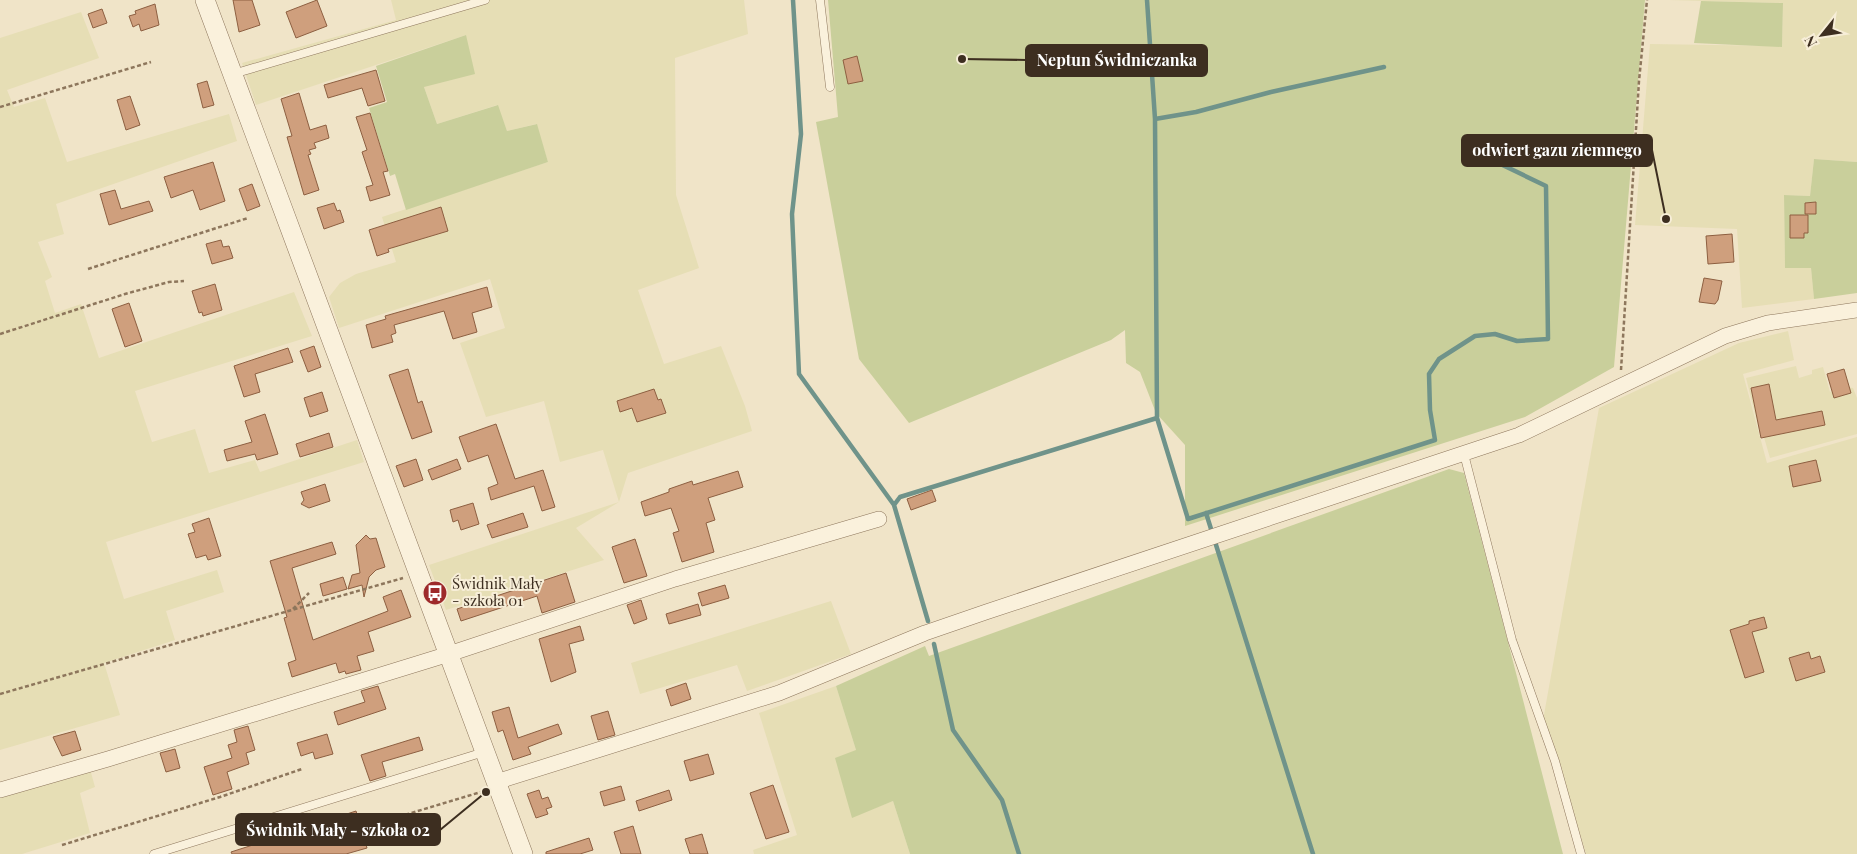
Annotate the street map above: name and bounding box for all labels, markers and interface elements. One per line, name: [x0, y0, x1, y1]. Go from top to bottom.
north arrow: [1797, 10, 1847, 60]
text: N: [1800, 33, 1821, 51]
callout: Neptun Świdniczanka: [1026, 45, 1207, 76]
text: Neptun Świdniczanka: [1037, 49, 1198, 70]
callout: odwiert gazu ziemnego: [1462, 135, 1652, 166]
text: odwiert gazu ziemnego: [1472, 139, 1642, 160]
place label: Świdnik Mały - szkoła 01: [452, 573, 543, 610]
bus stop icon: Świdnik Mały - szkoła 01: [422, 580, 448, 606]
callout: Świdnik Mały - szkoła 02: [236, 814, 440, 845]
text: Świdnik Mały - szkoła 02: [246, 819, 430, 840]

